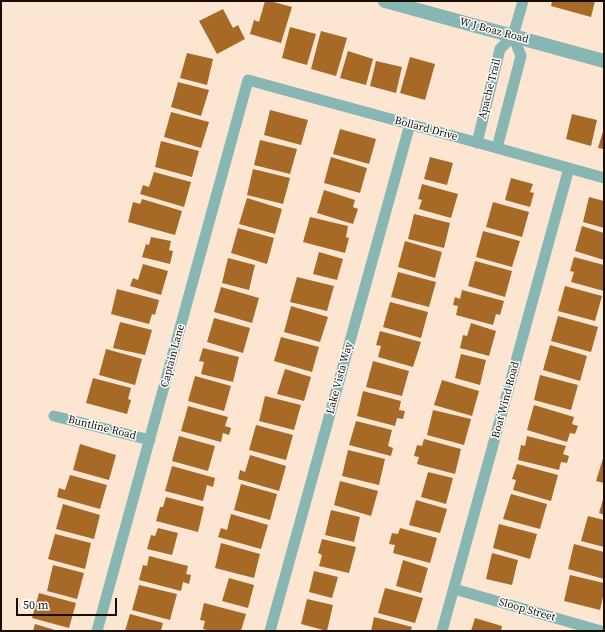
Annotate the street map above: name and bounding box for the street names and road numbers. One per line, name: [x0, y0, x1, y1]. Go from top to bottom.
street label: W J Boaz Road: [458, 15, 530, 47]
street label: Apache Trail: [476, 57, 504, 121]
street label: Bollard Drive: [393, 114, 459, 144]
street label: Captain Lane: [158, 323, 188, 389]
street label: Lake Vista Way: [324, 341, 356, 415]
street label: Boat Wind Road: [489, 360, 523, 440]
street label: Buntline Road: [67, 413, 137, 443]
street label: Sloop Street: [497, 596, 557, 624]

